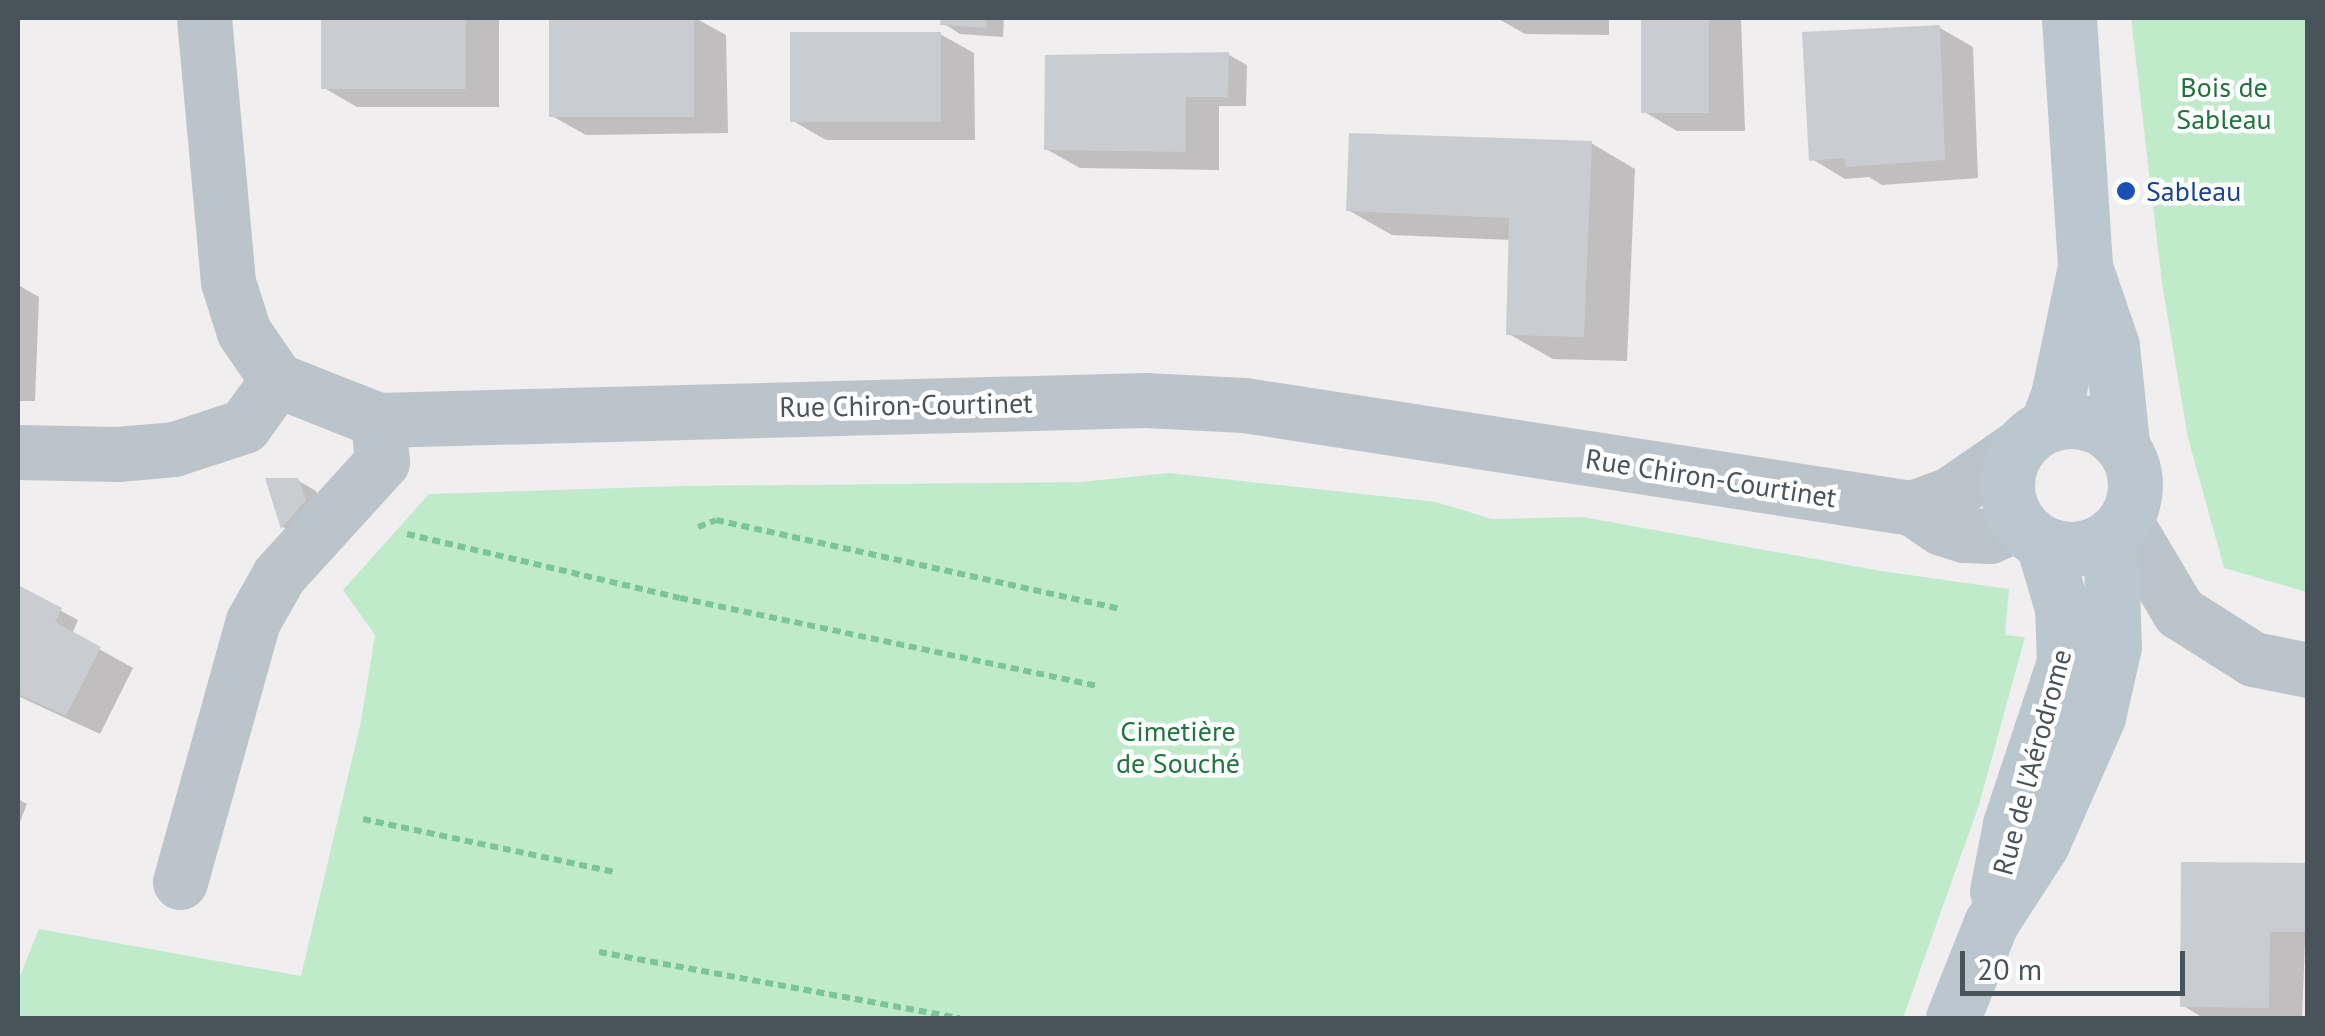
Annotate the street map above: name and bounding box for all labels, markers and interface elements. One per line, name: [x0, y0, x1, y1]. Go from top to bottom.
park label: Bois de Sableau: [2176, 70, 2272, 136]
place label: Sableau: [2146, 174, 2241, 208]
marker: Sableau: [2115, 180, 2137, 202]
street label: Rue Chiron-Courtinet: [779, 386, 1033, 424]
street label: Rue Chiron-Courtinet: [1583, 442, 1839, 514]
street label: Rue de l'Aérodrome: [1986, 646, 2078, 878]
park label: Cimetière de Souché: [1116, 714, 1240, 780]
scale bar: [1965, 931, 2190, 993]
text: 20 m: [1977, 949, 2042, 988]

